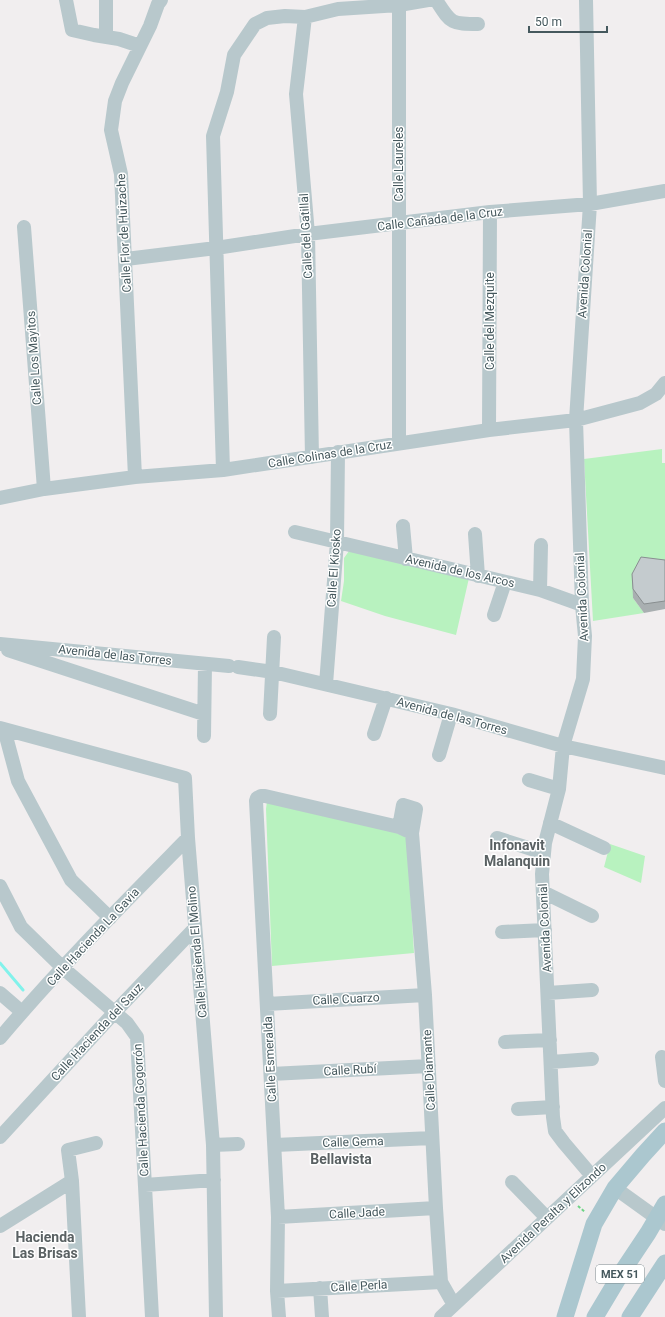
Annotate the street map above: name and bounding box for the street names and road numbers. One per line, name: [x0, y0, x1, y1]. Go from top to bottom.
street label: Calle Laureles: [392, 127, 406, 201]
street label: Calle Flor de Huizache: [114, 173, 134, 293]
street label: Calle del Gatillal: [297, 193, 315, 279]
street label: Calle Cañada de la Cruz: [376, 204, 504, 234]
street label: Avenida Colonial: [575, 229, 595, 319]
street label: Calle del Mezquite: [483, 272, 497, 370]
street label: Calle Los Mayitos: [24, 310, 44, 406]
street label: Calle Colinas de la Cruz: [267, 437, 393, 471]
street label: Calle El Kiosko: [324, 528, 344, 608]
street label: Avenida de los Arcos: [404, 552, 516, 590]
street label: Avenida Colonial: [573, 552, 591, 642]
street label: Avenida de las Torres: [58, 642, 172, 668]
street label: Avenida de las Torres: [395, 694, 509, 738]
street label: Avenida Colonial: [536, 883, 554, 973]
street label: Calle Hacienda La Gavia: [44, 885, 142, 989]
street label: Calle Hacienda El Molino: [184, 885, 210, 1019]
street label: Calle Hacienda del Sauz: [48, 980, 146, 1084]
street label: Calle Cuarzo: [312, 990, 380, 1008]
street label: Calle Esmeralda: [261, 1016, 279, 1102]
street label: Calle Diamante: [420, 1029, 438, 1111]
street label: Calle Hacienda Gogorrón: [131, 1043, 151, 1177]
street label: Calle Rubí: [323, 1062, 378, 1078]
street label: Calle Gema: [322, 1134, 384, 1150]
street label: Avenida Peralta y Elizondo: [497, 1160, 609, 1266]
street label: Calle Jade: [329, 1205, 385, 1221]
road number: MEX 51: [596, 1265, 644, 1283]
street label: Calle Perla: [330, 1278, 388, 1294]

